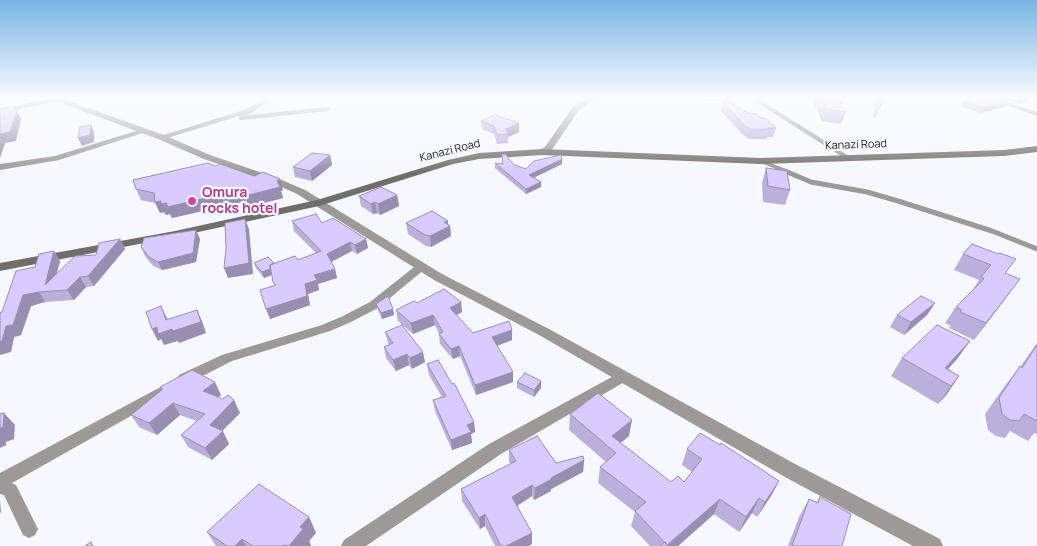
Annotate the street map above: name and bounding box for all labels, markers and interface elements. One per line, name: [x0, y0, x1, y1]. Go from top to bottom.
street label: Kanazi Road: [418, 137, 482, 165]
street label: Kanazi Road: [825, 137, 887, 153]
place label: Omura rocks hotel: [202, 185, 277, 218]
marker: Omura rocks hotel: [186, 195, 198, 207]

